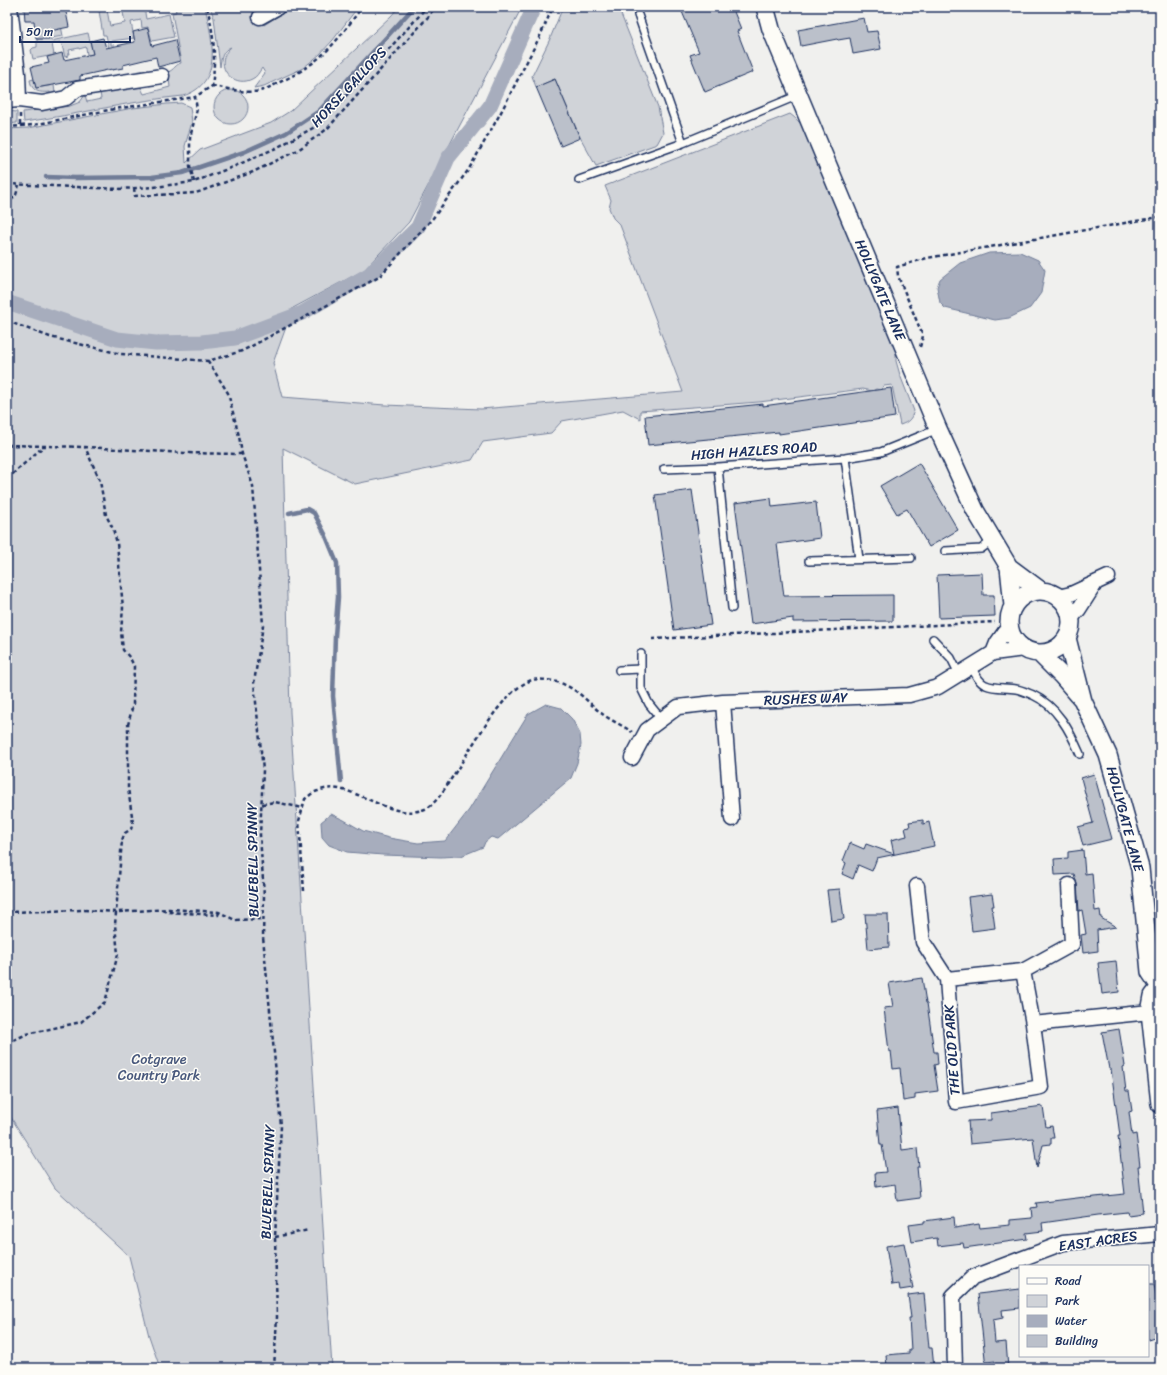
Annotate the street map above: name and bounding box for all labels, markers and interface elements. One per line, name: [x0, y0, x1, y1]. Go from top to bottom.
scale bar: [20, 18, 130, 44]
text: 50 m: [26, 21, 53, 43]
street label: HORSE GALLOPS: [305, 40, 394, 133]
street label: HOLLYGATE LANE: [847, 235, 913, 346]
street label: HIGH HAZLES ROAD: [690, 434, 819, 468]
street label: RUSHES WAY: [763, 685, 849, 713]
street label: HOLLYGATE LANE: [1099, 763, 1151, 876]
street label: BLUEBELL SPINNY: [239, 801, 266, 918]
street label: THE OLD PARK: [936, 1002, 968, 1096]
park label: Cotgrave Country Park: [118, 1047, 200, 1088]
street label: BLUEBELL SPINNY: [254, 1123, 283, 1240]
street label: EAST ACRES: [1057, 1223, 1139, 1259]
legend: [1019, 1265, 1149, 1357]
text: Road: [1055, 1270, 1082, 1292]
text: Park: [1055, 1290, 1080, 1312]
text: Water: [1055, 1310, 1088, 1332]
text: Building: [1055, 1330, 1098, 1352]

